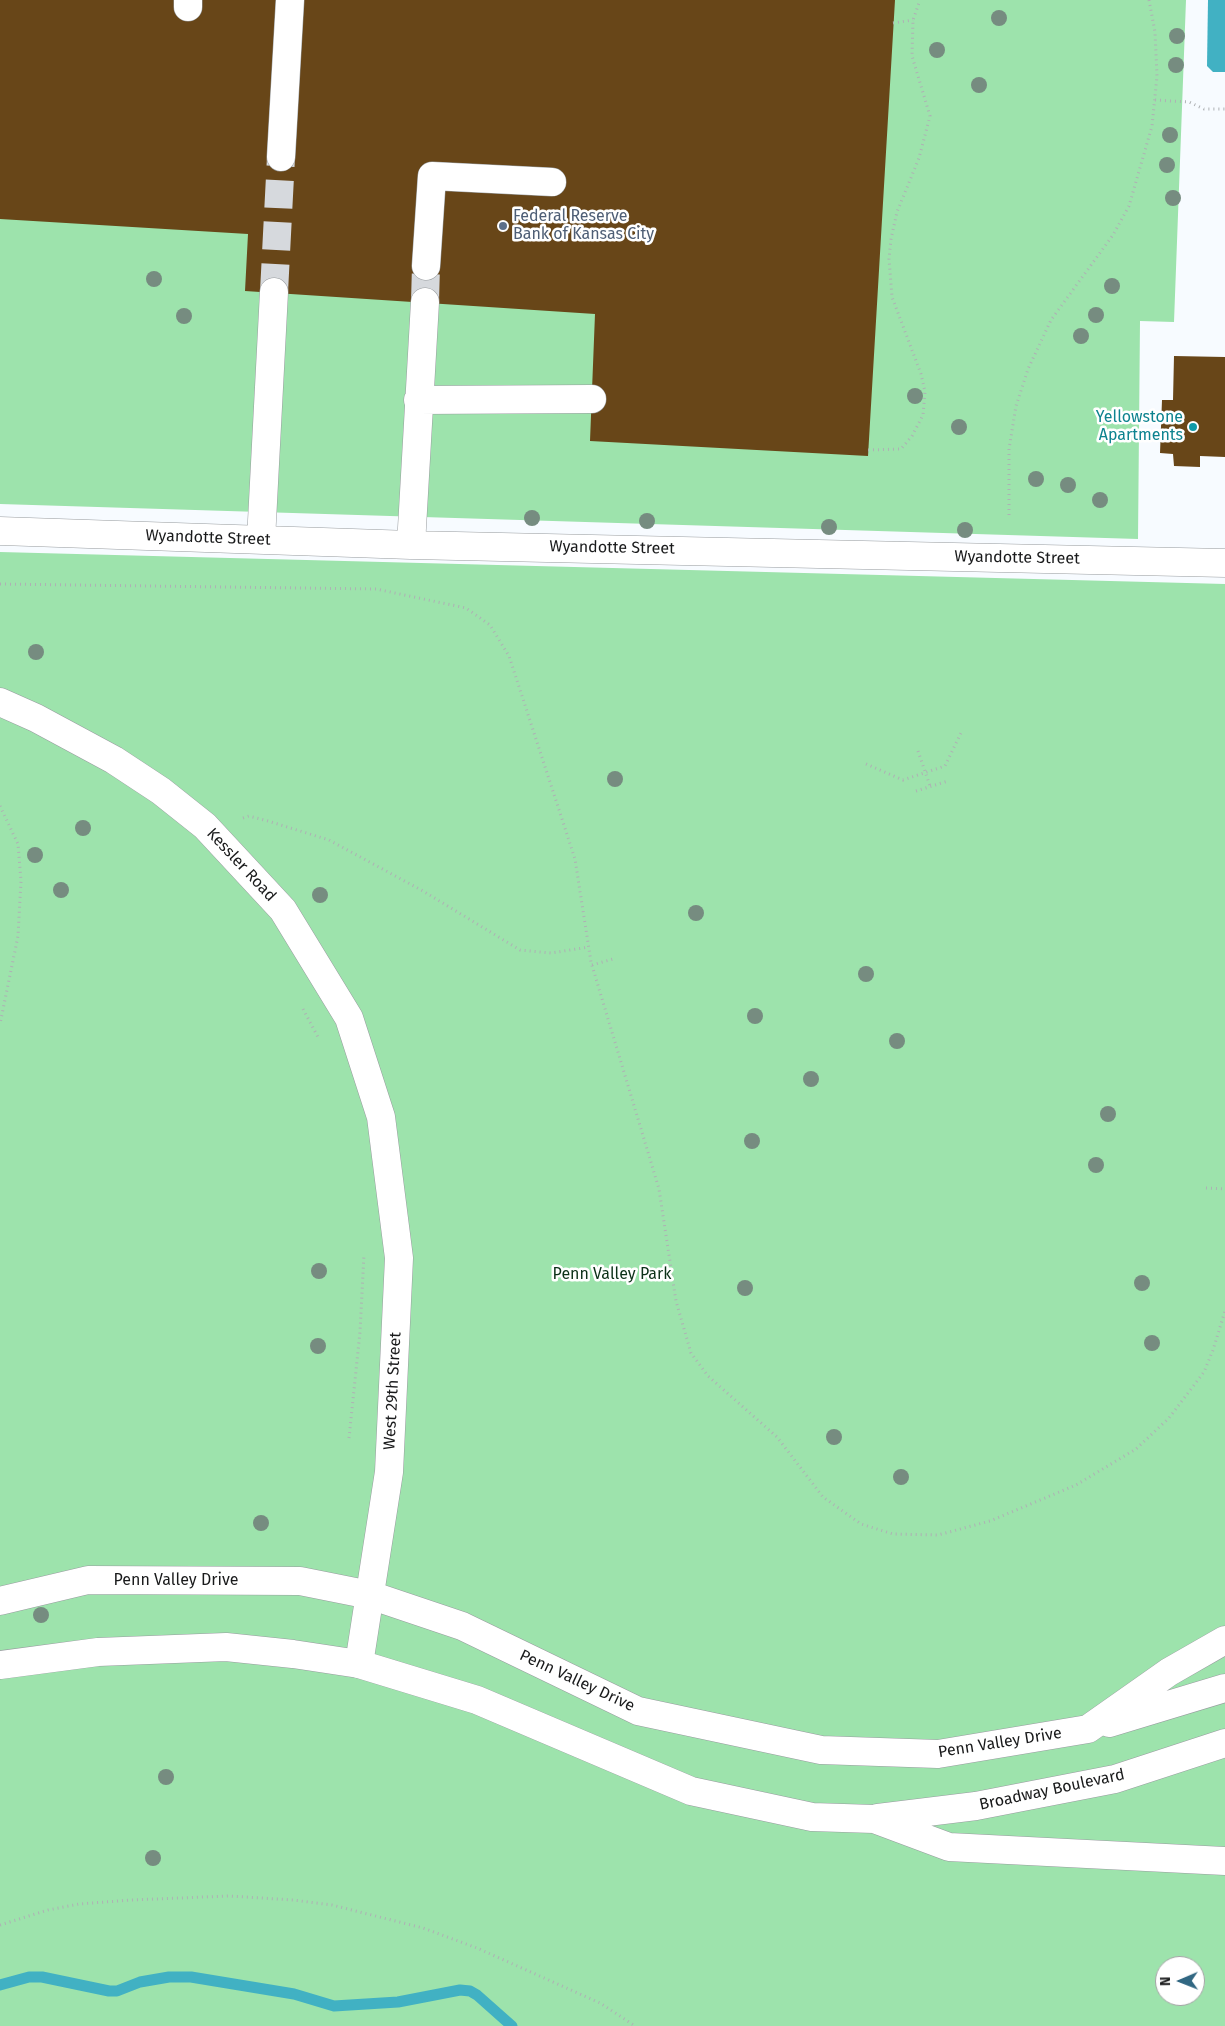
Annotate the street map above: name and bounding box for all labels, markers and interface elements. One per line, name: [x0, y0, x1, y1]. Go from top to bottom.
place label: Federal Reserve Bank of Kansas City: [513, 207, 654, 245]
marker: Federal Reserve Bank of Kansas City: [497, 220, 509, 232]
place label: Yellowstone Apartments: [1096, 408, 1183, 446]
marker: Yellowstone Apartments: [1187, 421, 1199, 433]
street label: Wyandotte Street: [145, 526, 271, 550]
street label: Wyandotte Street: [549, 537, 675, 559]
street label: Wyandotte Street: [954, 547, 1080, 569]
street label: Kessler Road: [202, 824, 280, 906]
park label: Penn Valley Park: [553, 1265, 671, 1285]
street label: West 29th Street: [380, 1331, 406, 1451]
street label: Penn Valley Drive: [114, 1571, 238, 1591]
street label: Penn Valley Drive: [516, 1646, 638, 1716]
street label: Penn Valley Drive: [937, 1724, 1063, 1762]
street label: Broadway Boulevard: [978, 1765, 1126, 1815]
north arrow: [1155, 1956, 1205, 2006]
text: N: [1157, 1976, 1174, 1986]

